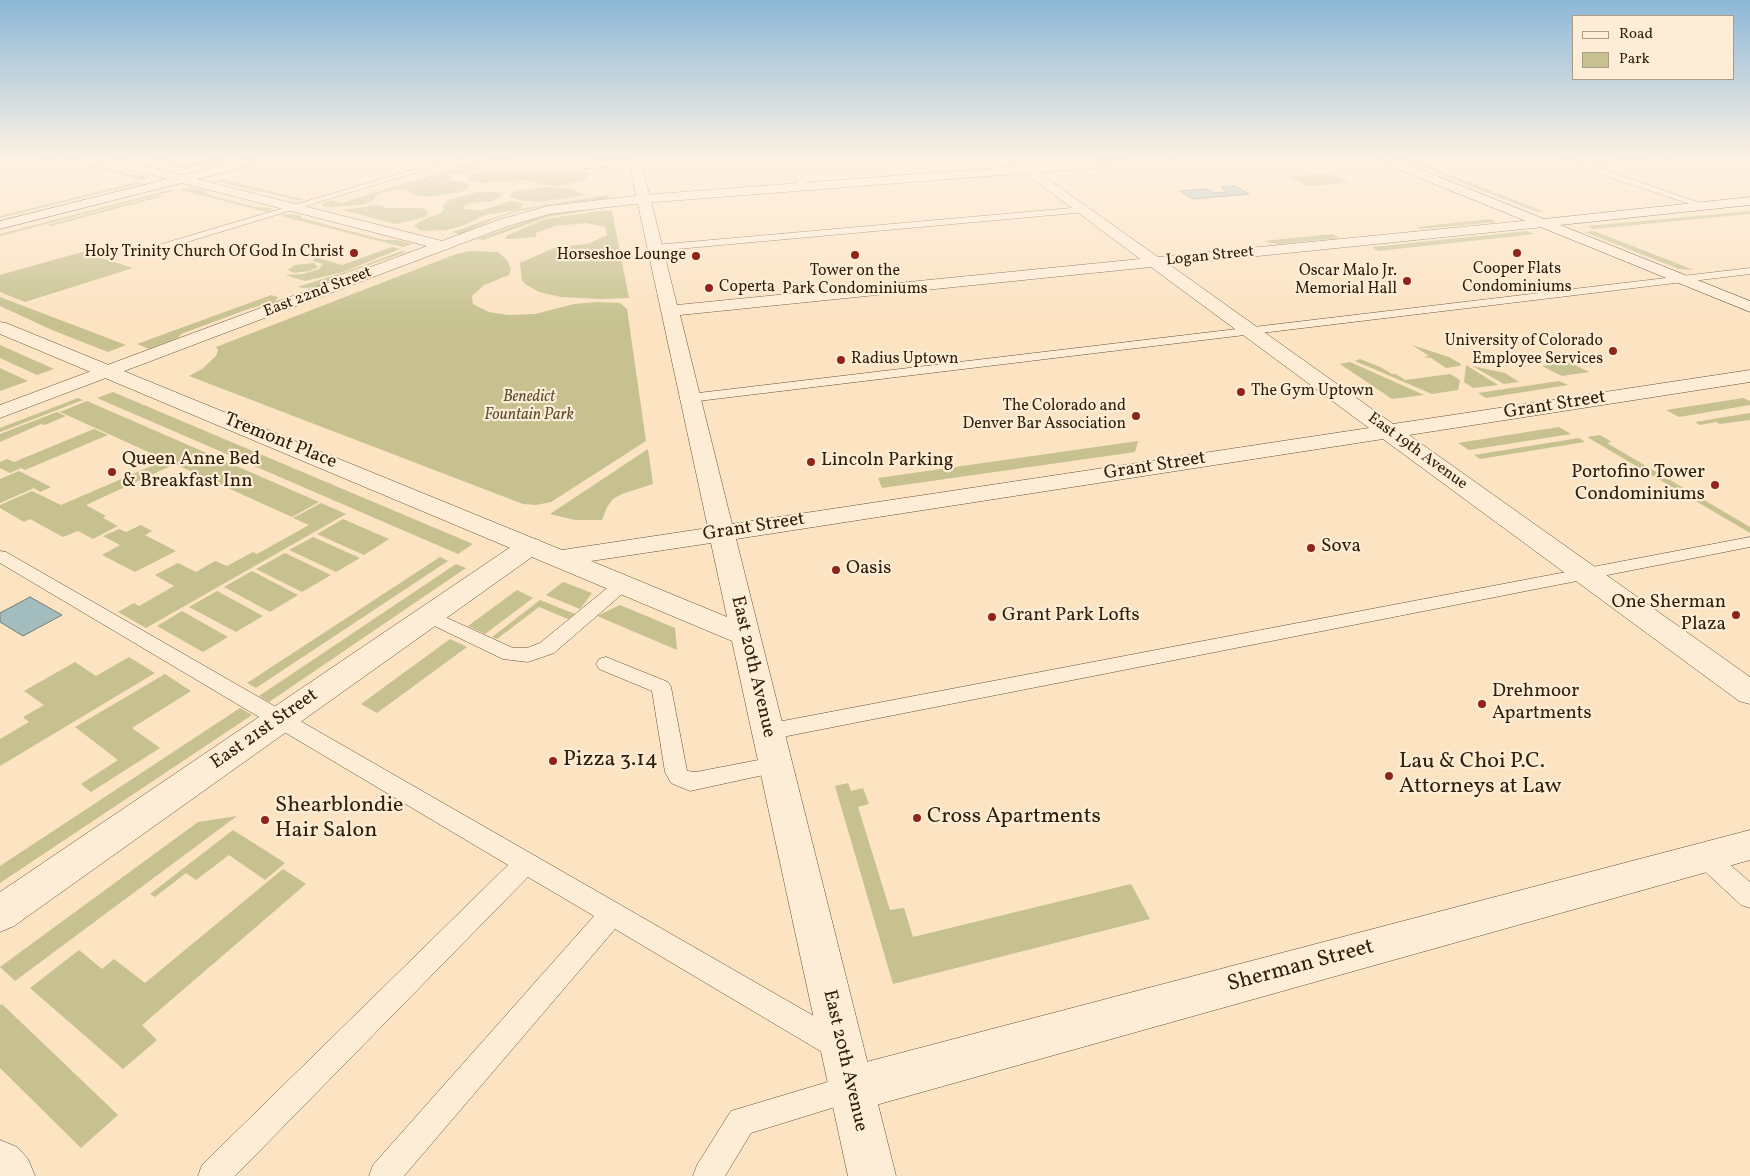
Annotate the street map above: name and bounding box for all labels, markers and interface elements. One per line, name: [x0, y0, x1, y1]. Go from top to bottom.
legend: [1572, 15, 1735, 80]
text: Road: [1619, 24, 1653, 45]
text: Park: [1619, 49, 1650, 70]
place label: Holy Trinity Church Of God In Christ: [84, 243, 344, 263]
street label: Logan Street: [1165, 243, 1255, 271]
place label: Horseshoe Lounge: [557, 246, 686, 266]
marker: Holy Trinity Church Of God In Christ: [348, 247, 360, 259]
marker: Cooper Flats Condominiums: [1511, 247, 1523, 259]
marker: Tower on the Park Condominiums: [849, 249, 861, 261]
marker: Horseshoe Lounge: [690, 250, 702, 262]
place label: Cooper Flats Condominiums: [1462, 260, 1572, 298]
place label: Tower on the Park Condominiums: [782, 262, 928, 300]
place label: Oscar Malo Jr. Memorial Hall: [1295, 262, 1397, 300]
street label: East 22nd Street: [261, 264, 375, 322]
marker: Oscar Malo Jr. Memorial Hall: [1401, 275, 1413, 287]
place label: Coperta: [719, 278, 775, 298]
marker: Coperta: [703, 282, 715, 294]
place label: University of Colorado Employee Services: [1445, 332, 1603, 370]
marker: University of Colorado Employee Services: [1607, 345, 1619, 357]
place label: Radius Uptown: [851, 350, 959, 370]
marker: Radius Uptown: [835, 354, 847, 366]
place label: The Gym Uptown: [1251, 382, 1374, 402]
marker: The Gym Uptown: [1235, 386, 1247, 398]
street label: Grant Street: [1502, 387, 1608, 425]
park label: Benedict Fountain Park: [484, 388, 574, 426]
place label: The Colorado and Denver Bar Association: [963, 397, 1126, 435]
street label: Tremont Place: [220, 409, 340, 475]
street label: East 19th Avenue: [1363, 409, 1471, 495]
marker: The Colorado and Denver Bar Association: [1130, 410, 1142, 422]
street label: Grant Street: [1102, 448, 1208, 486]
place label: Queen Anne Bed & Breakfast Inn: [122, 450, 260, 494]
place label: Lincoln Parking: [821, 451, 954, 473]
marker: Lincoln Parking: [805, 456, 817, 468]
place label: Portofino Tower Condominiums: [1571, 463, 1705, 507]
marker: Queen Anne Bed & Breakfast Inn: [106, 466, 118, 478]
marker: Portofino Tower Condominiums: [1709, 479, 1721, 491]
street label: Grant Street: [701, 509, 807, 547]
place label: Sova: [1321, 537, 1361, 559]
marker: Sova: [1305, 542, 1317, 554]
place label: Oasis: [846, 559, 891, 581]
marker: Oasis: [830, 564, 842, 576]
place label: One Sherman Plaza: [1612, 593, 1726, 637]
street label: East 20th Avenue: [725, 594, 779, 740]
place label: Grant Park Lofts: [1002, 606, 1140, 628]
marker: One Sherman Plaza: [1730, 609, 1742, 621]
marker: Grant Park Lofts: [986, 611, 998, 623]
place label: Drehmoor Apartments: [1492, 682, 1592, 726]
street label: East 21st Street: [207, 685, 323, 775]
marker: Drehmoor Apartments: [1476, 698, 1488, 710]
place label: Pizza 3.14: [563, 748, 658, 774]
place label: Lau & Choi P.C. Attorneys at Law: [1399, 750, 1562, 801]
marker: Pizza 3.14: [547, 755, 559, 767]
marker: Lau & Choi P.C. Attorneys at Law: [1383, 770, 1395, 782]
place label: Shearblondie Hair Salon: [275, 794, 404, 846]
place label: Cross Apartments: [927, 805, 1101, 831]
marker: Cross Apartments: [911, 812, 923, 824]
marker: Shearblondie Hair Salon: [259, 814, 271, 826]
street label: Sherman Street: [1225, 935, 1377, 999]
street label: East 20th Avenue: [817, 988, 871, 1134]

